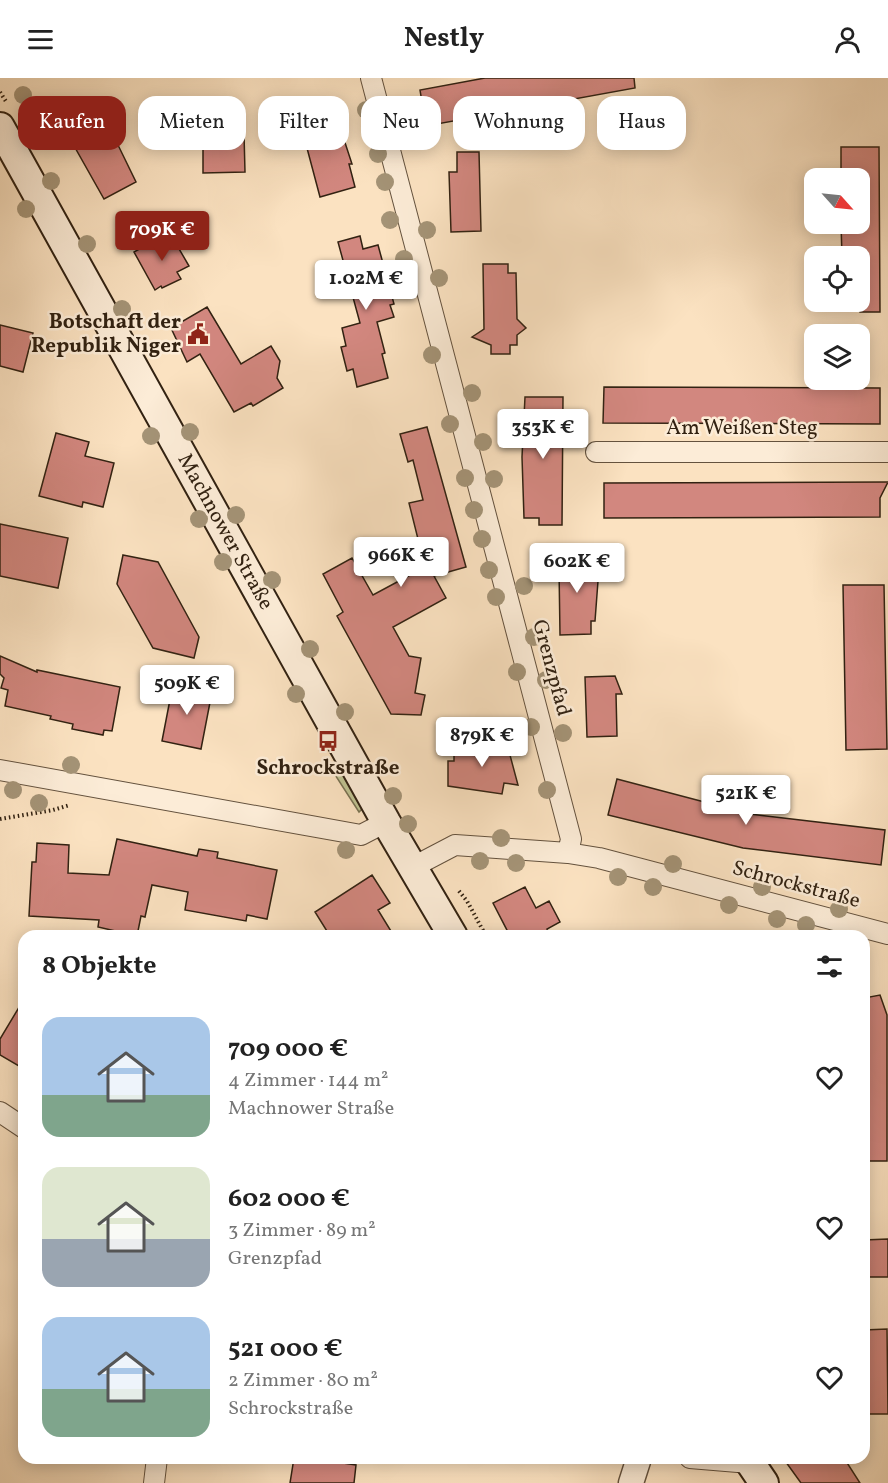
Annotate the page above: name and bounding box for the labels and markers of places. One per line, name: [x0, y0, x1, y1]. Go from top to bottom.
pin: 709K €: [113, 211, 211, 262]
pin: 1.02M €: [311, 260, 421, 311]
place label: Botschaft der Republik Niger: [31, 308, 181, 361]
public building icon: Botschaft der Republik Niger: [186, 322, 210, 346]
pin: 353K €: [494, 409, 592, 460]
pin: 966K €: [352, 537, 450, 588]
pin: 602K €: [528, 543, 626, 594]
pin: 509K €: [138, 665, 236, 716]
pin: 879K €: [433, 717, 531, 768]
bus stop icon: Schrockstraße: [316, 729, 340, 753]
place label: Schrockstraße: [256, 754, 400, 783]
pin: 521K €: [697, 775, 795, 826]

